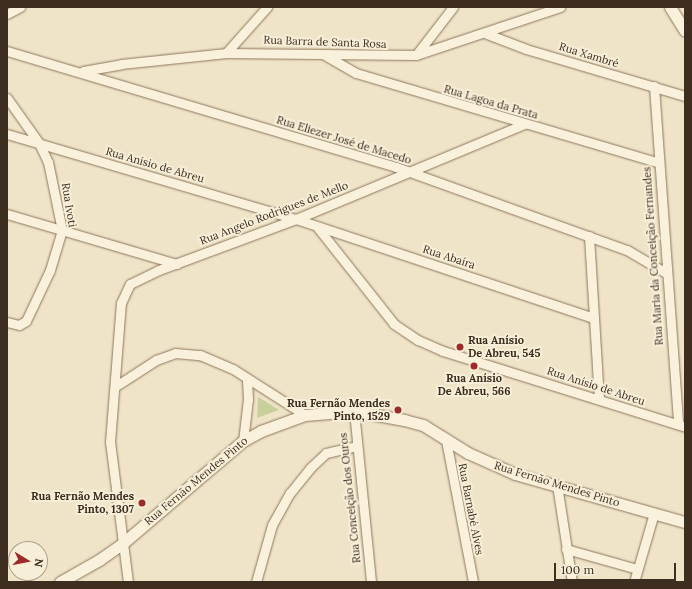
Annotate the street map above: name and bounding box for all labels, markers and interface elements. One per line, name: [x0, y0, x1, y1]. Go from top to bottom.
street label: Rua Barra de Santa Rosa: [263, 33, 387, 51]
street label: Rua Xambré: [557, 40, 621, 70]
street label: Rua Lagoa da Prata: [442, 82, 540, 122]
street label: Rua Eliezer José de Macedo: [275, 113, 413, 167]
street label: Rua Anísio de Abreu: [104, 145, 206, 185]
street label: Rua Maria da Conceição Fernandes: [640, 166, 666, 346]
street label: Rua Angelo Rodrigues de Mello: [198, 179, 350, 247]
street label: Rua Ivoti: [59, 182, 79, 228]
street label: Rua Abaíra: [421, 242, 477, 272]
place label: Rua Anísio De Abreu, 545: [468, 334, 540, 360]
marker: Rua Anísio De Abreu, 545: [455, 342, 465, 352]
marker: Rua Anísio De Abreu, 566: [469, 361, 479, 371]
street label: Rua Anísio de Abreu: [545, 364, 647, 408]
place label: Rua Anísio De Abreu, 566: [438, 372, 510, 398]
place label: Rua Fernão Mendes Pinto, 1529: [287, 397, 390, 423]
marker: Rua Fernão Mendes Pinto, 1529: [393, 405, 403, 415]
street label: Rua Conceição dos Ouros: [337, 432, 363, 564]
street label: Rua Fernão Mendes Pinto: [142, 434, 250, 528]
street label: Rua Fernão Mendes Pinto: [493, 459, 621, 509]
street label: Rua Barnabé Alves: [456, 462, 486, 556]
place label: Rua Fernão Mendes Pinto, 1307: [31, 490, 134, 516]
marker: Rua Fernão Mendes Pinto, 1307: [137, 498, 147, 508]
north arrow: [8, 541, 48, 581]
scale bar: [556, 555, 678, 581]
text: N: [31, 557, 46, 568]
text: 100 m: [561, 562, 594, 577]

